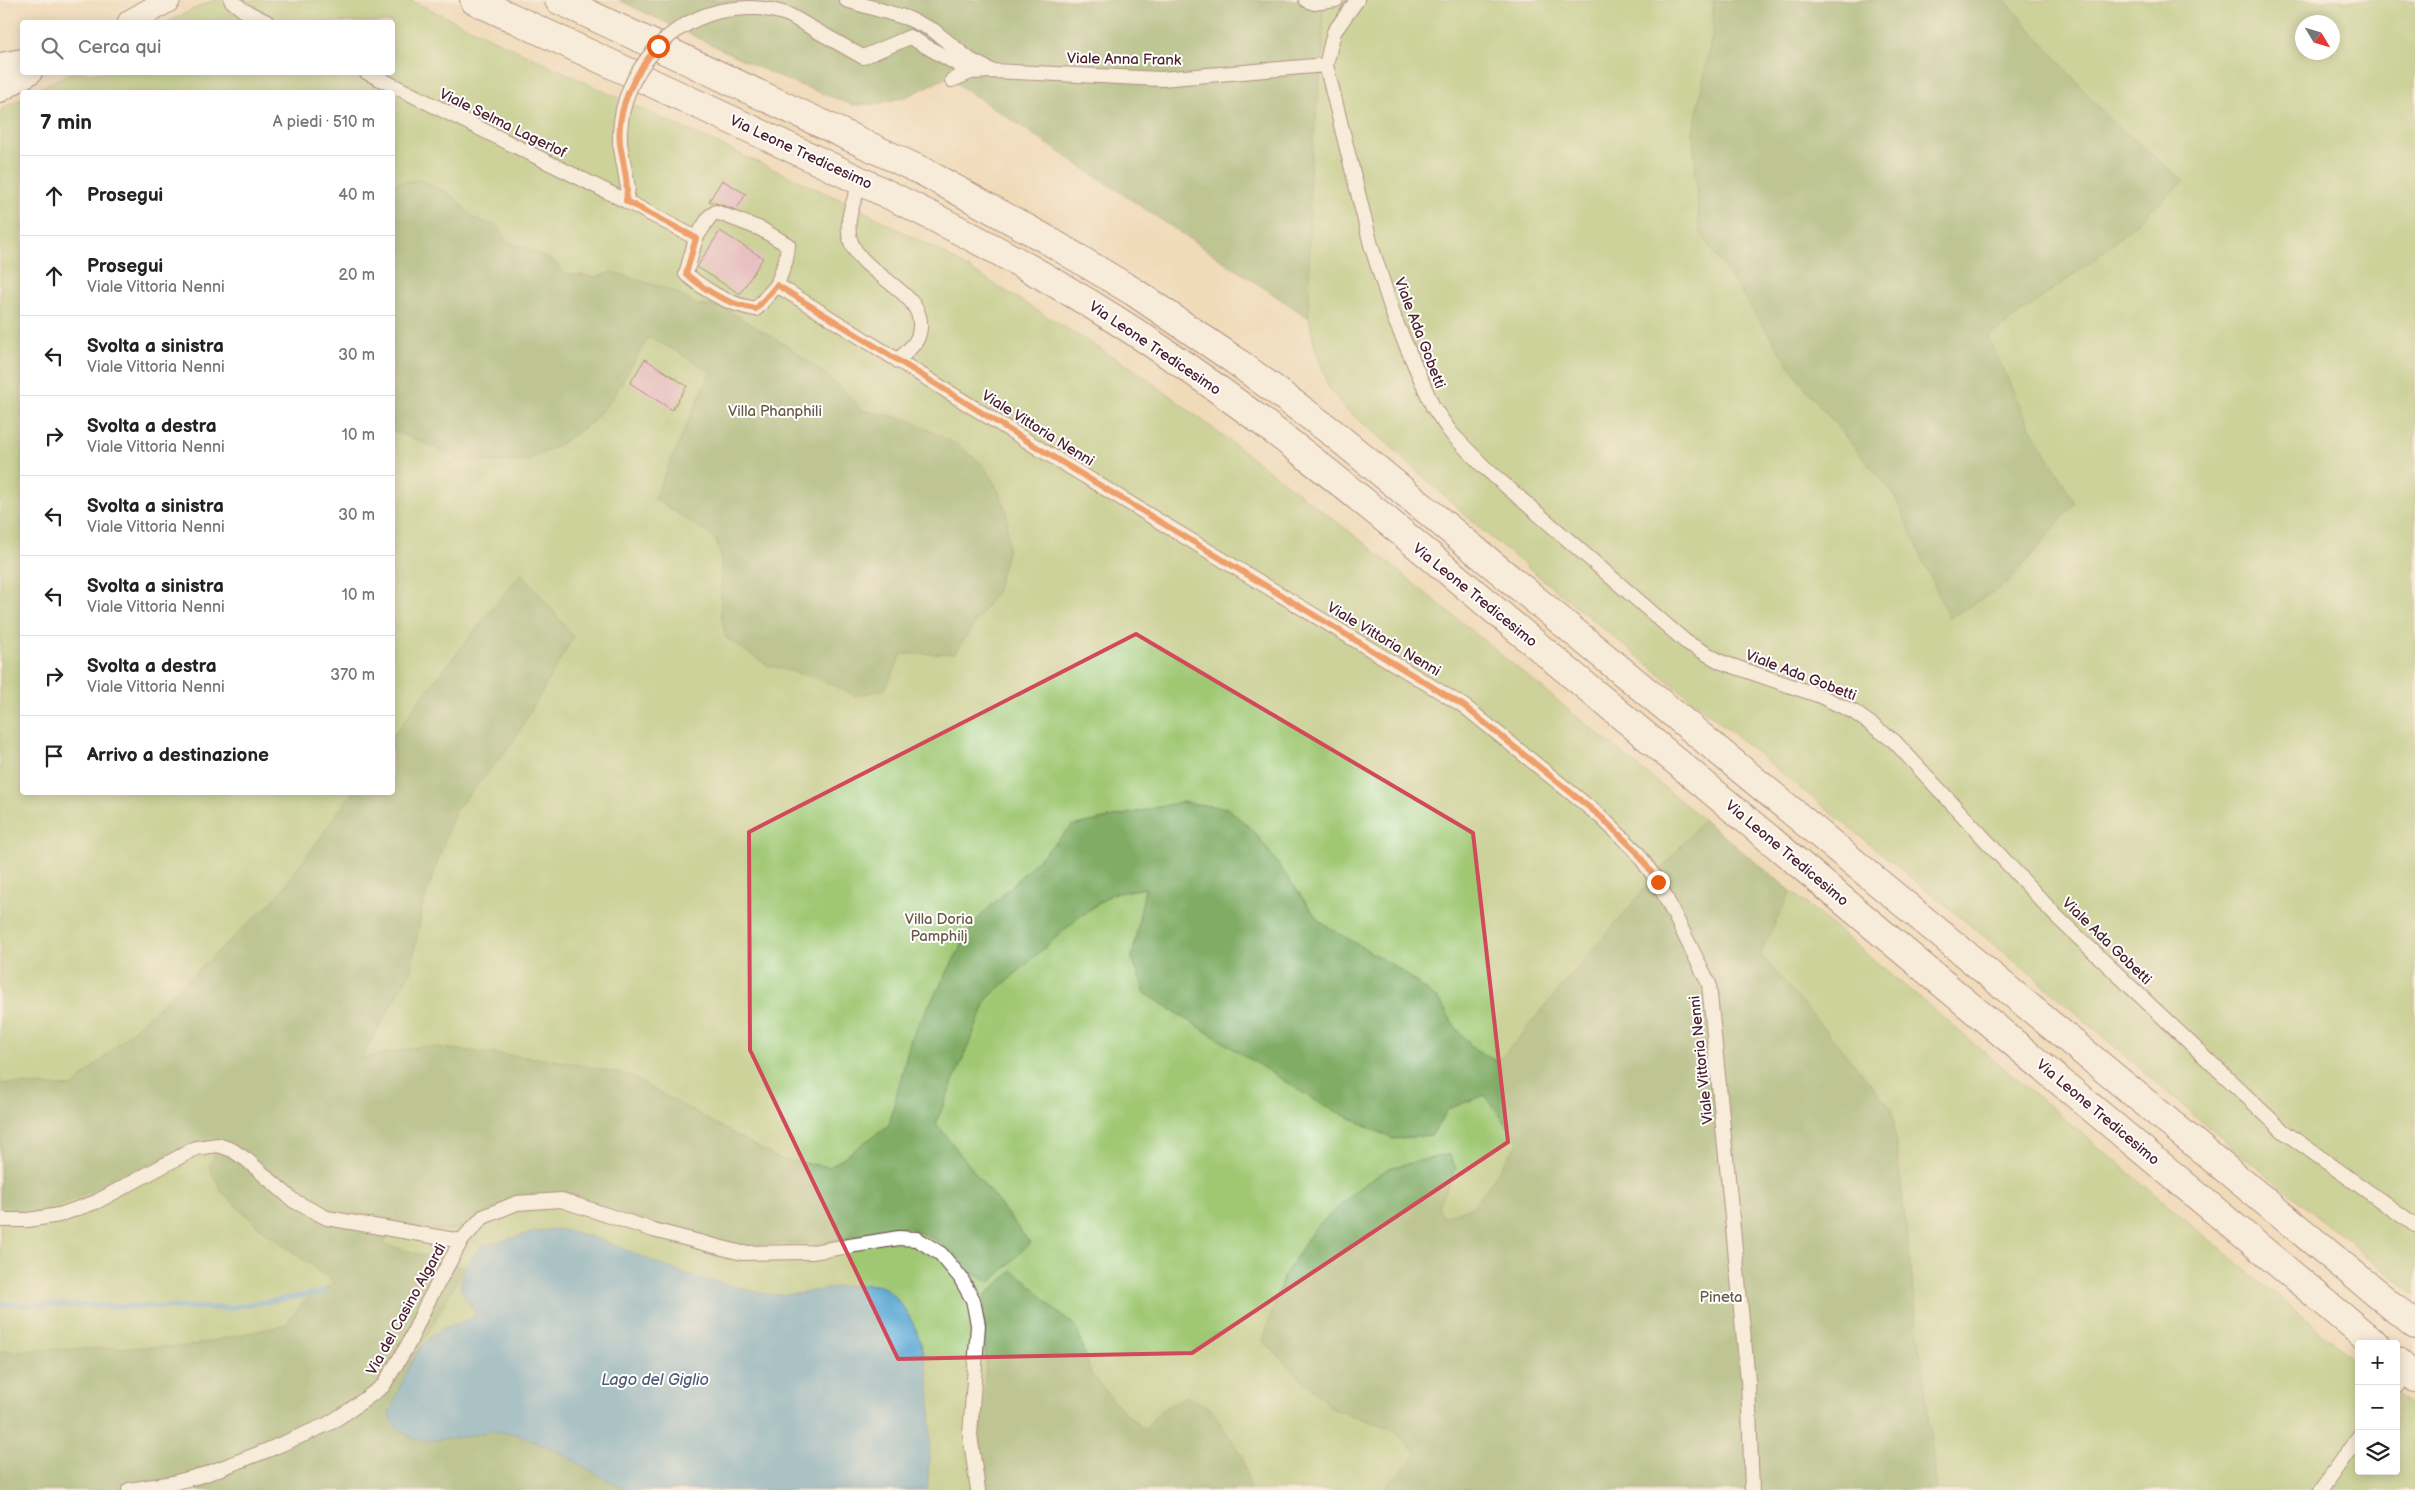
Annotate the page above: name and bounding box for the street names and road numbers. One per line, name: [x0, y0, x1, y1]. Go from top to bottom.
street label: Viale Anna Frank: [1067, 49, 1182, 70]
street label: Viale Selma Lagerlof: [436, 84, 570, 163]
street label: Via Leone Tredicesimo: [727, 111, 875, 194]
street label: Viale Ada Gobetti: [1390, 275, 1449, 391]
street label: Via Leone Tredicesimo: [1085, 297, 1224, 400]
street label: Viale Vittoria Nenni: [978, 386, 1098, 471]
street label: Via Leone Tredicesimo: [1408, 539, 1541, 652]
street label: Viale Vittoria Nenni: [1324, 598, 1444, 681]
street label: Viale Ada Gobetti: [1743, 646, 1859, 705]
street label: Via Leone Tredicesimo: [1721, 796, 1852, 910]
street label: Viale Ada Gobetti: [2058, 894, 2155, 989]
street label: Viale Vittoria Nenni: [1685, 995, 1718, 1125]
street label: Via Leone Tredicesimo: [2032, 1055, 2163, 1169]
street label: Via del Casino Algardi: [362, 1240, 451, 1379]

